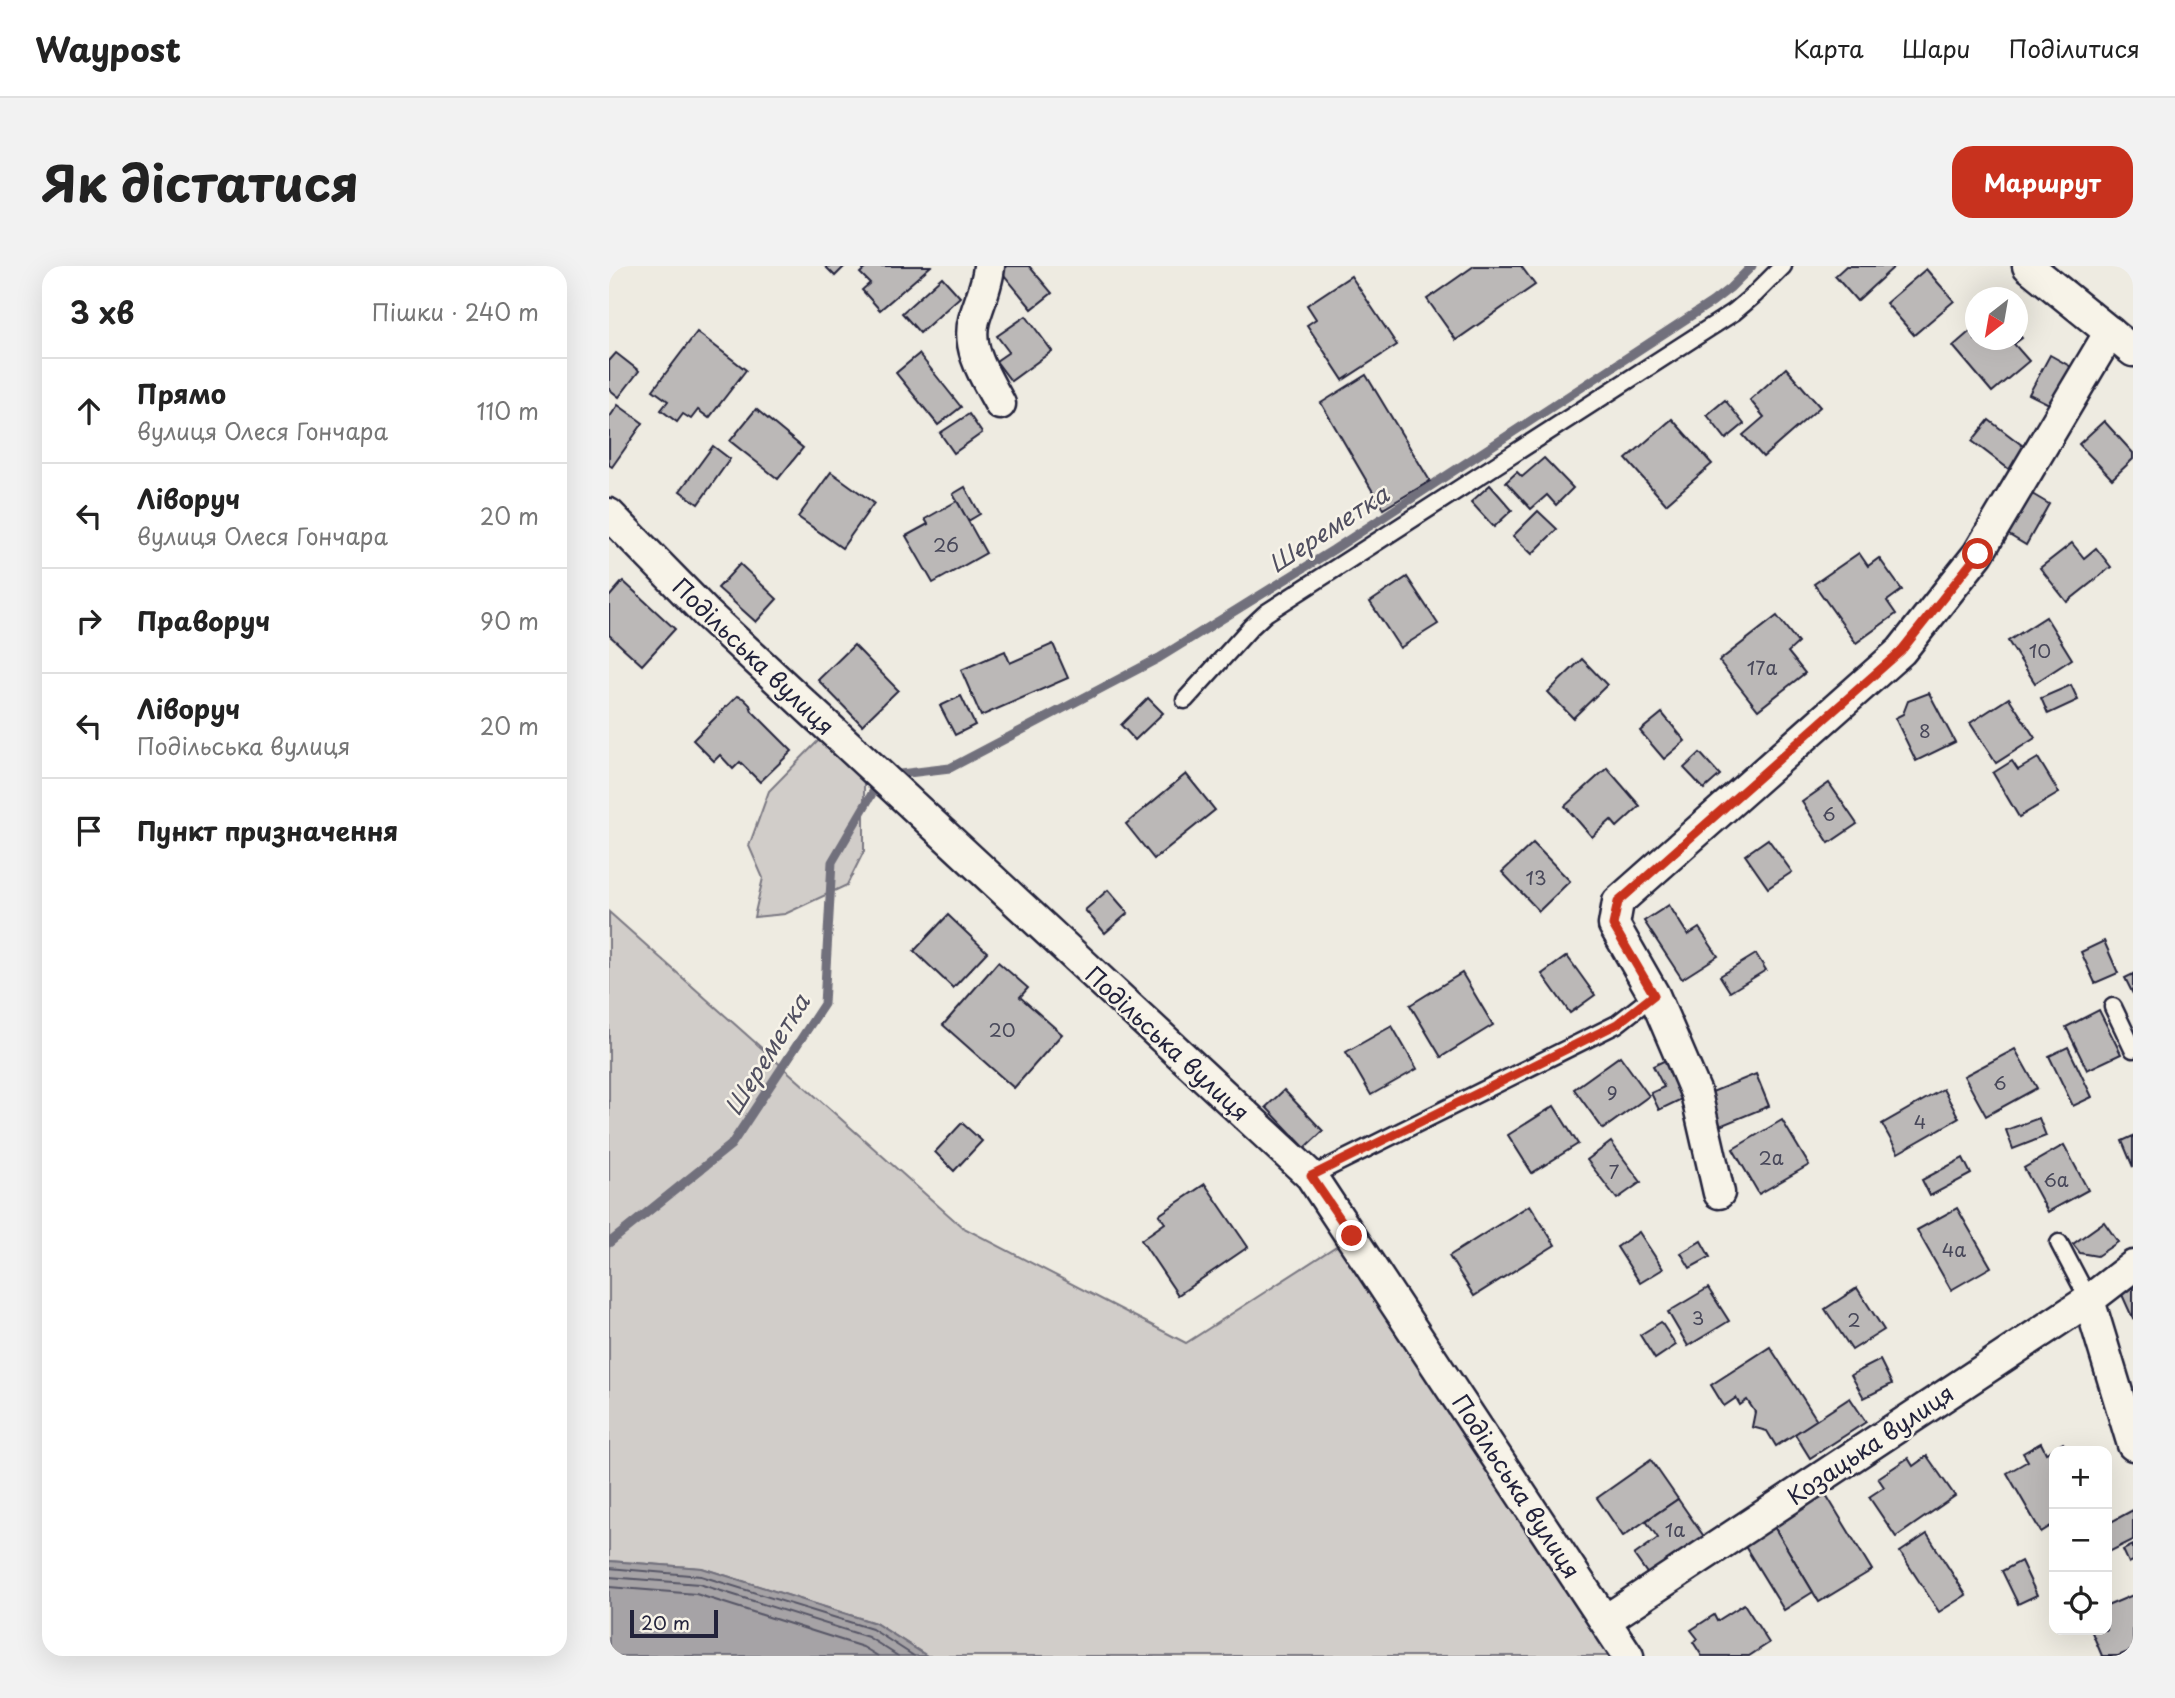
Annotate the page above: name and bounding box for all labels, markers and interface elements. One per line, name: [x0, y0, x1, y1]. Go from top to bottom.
text: Waypost: [35, 23, 181, 73]
text: Карта: [1793, 30, 1864, 66]
text: Шари: [1902, 30, 1971, 66]
text: Поділитися: [2009, 30, 2140, 66]
text: Як дістатися: [42, 145, 359, 219]
button: Маршрут: [1952, 146, 2133, 218]
north arrow: [1965, 287, 2028, 350]
text: 3 хв: [70, 289, 134, 334]
text: Пішки · 240 m: [372, 294, 539, 329]
text: Прямо: [137, 374, 226, 413]
icon: ahead: [70, 392, 108, 430]
text: 110 m: [477, 393, 539, 428]
text: вулиця Олеся Гончара: [137, 413, 388, 448]
water label: Шереметка: [1261, 475, 1396, 580]
text: Ліворуч: [137, 479, 240, 518]
icon: left: [70, 497, 108, 535]
text: 20 m: [480, 498, 539, 533]
text: вулиця Олеся Гончара: [137, 518, 388, 553]
house number: 26: [933, 530, 959, 558]
route start: [1962, 538, 1993, 569]
street label: Подільська вулиця: [665, 569, 843, 743]
text: Праворуч: [137, 601, 270, 640]
icon: right: [70, 602, 108, 640]
text: 90 m: [480, 603, 539, 638]
house number: 10: [2029, 636, 2051, 664]
house number: 17а: [1747, 653, 1777, 681]
text: Ліворуч: [137, 689, 240, 728]
icon: left: [70, 707, 108, 745]
text: 20 m: [480, 708, 539, 743]
house number: 8: [1919, 716, 1931, 744]
text: Подільська вулиця: [137, 728, 350, 763]
house number: 6: [1822, 799, 1836, 827]
text: Пункт призначення: [137, 811, 398, 850]
icon: arrive: [70, 812, 108, 850]
house number: 13: [1525, 863, 1547, 891]
street label: Подільська вулиця: [1078, 957, 1258, 1129]
water label: Шереметка: [714, 986, 818, 1122]
house number: 20: [988, 1015, 1016, 1043]
house number: 6: [1993, 1068, 2007, 1096]
house number: 9: [1606, 1078, 1618, 1106]
house number: 4: [1914, 1107, 1926, 1135]
house number: 2а: [1758, 1143, 1784, 1171]
house number: 7: [1609, 1157, 1620, 1185]
house number: 6а: [2043, 1165, 2069, 1193]
route end: [1336, 1220, 1367, 1251]
house number: 4а: [1942, 1235, 1966, 1263]
house number: 3: [1692, 1303, 1704, 1331]
house number: 2: [1847, 1305, 1861, 1333]
street label: Козацька вулиця: [1780, 1375, 1960, 1513]
street label: Подільська вулиця: [1444, 1387, 1590, 1585]
map controls: [2049, 1446, 2112, 1635]
button: +: [2049, 1446, 2112, 1509]
button: −: [2049, 1509, 2112, 1572]
house number: 1а: [1665, 1515, 1685, 1543]
button: locate: [2049, 1572, 2112, 1635]
scale bar: [630, 1607, 717, 1639]
text: 20 m: [641, 1608, 690, 1636]

